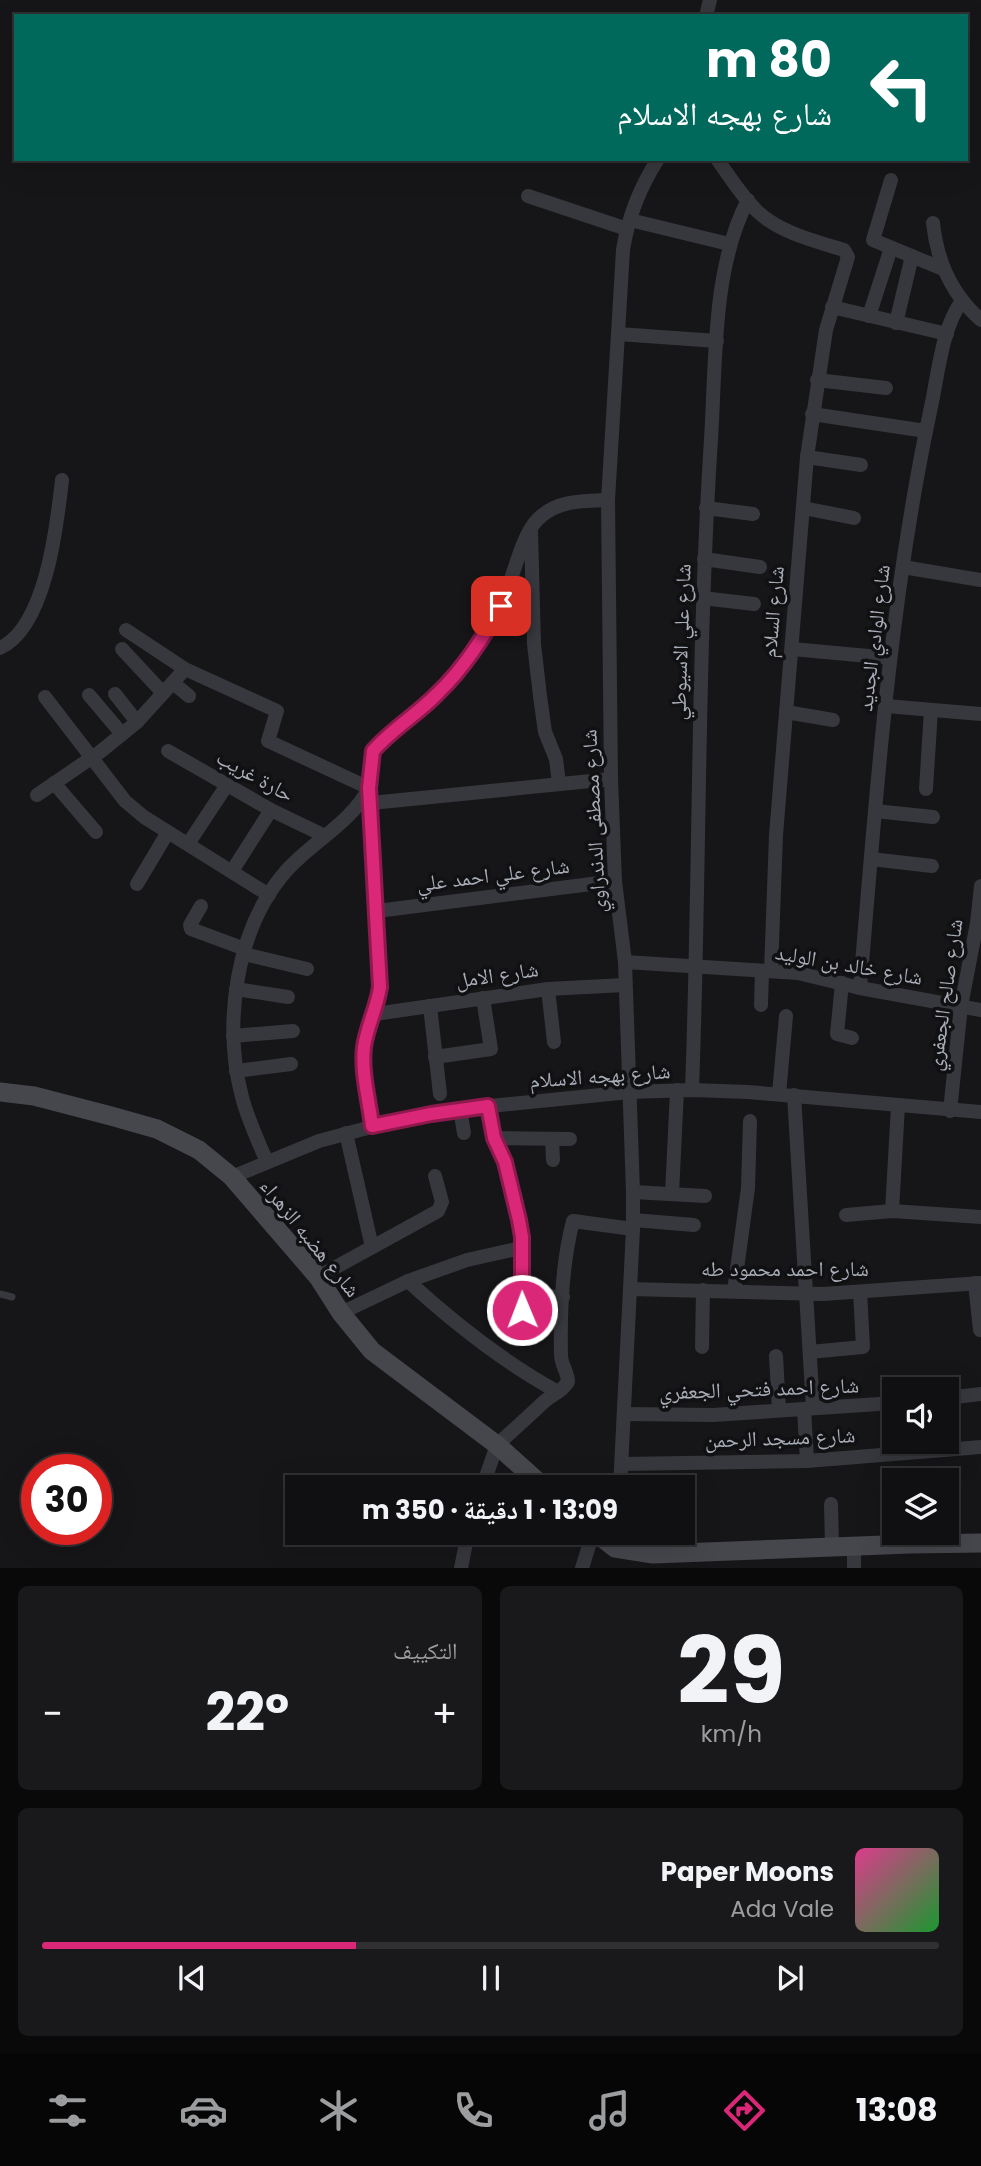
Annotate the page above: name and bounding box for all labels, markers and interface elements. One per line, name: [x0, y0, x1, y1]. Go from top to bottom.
text: 80 m: [706, 26, 832, 94]
icon: left: [856, 42, 947, 133]
text: شارع بهجه الاسلام: [617, 91, 832, 136]
street label: شارع علي الاسيوطي: [663, 563, 700, 721]
street label: شارع الوادي الجديد: [850, 563, 899, 713]
street label: شارع السلام: [754, 565, 791, 659]
pin: [471, 576, 531, 636]
icon: arrive: [482, 587, 520, 625]
street label: شارع مصطفى الدندراوي: [574, 728, 615, 914]
street label: حارة غريب: [211, 742, 299, 809]
street label: شارع علي احمد علي: [415, 851, 571, 901]
street label: شارع صالح الجعفري: [919, 917, 972, 1073]
street label: شارع خالد بن الوليد: [773, 937, 925, 992]
street label: شارع الامل: [454, 954, 540, 995]
street label: شارع بهجه الاسلام: [529, 1056, 671, 1095]
street label: شارع هضبه الزهراء: [253, 1172, 367, 1303]
street label: شارع احمد محمود طه: [701, 1254, 869, 1283]
position arrow: [485, 1273, 559, 1347]
street label: شارع احمد فتحي الجعفري: [658, 1371, 860, 1409]
map controls: [882, 1377, 959, 1545]
button: sound: [882, 1377, 959, 1454]
street label: شارع مسجد الرحمن: [704, 1420, 856, 1455]
speed limit sign: 30: [21, 1454, 112, 1545]
button: layers: [882, 1468, 959, 1545]
text: 13:09 · 1 دقيقة · 350 m: [362, 1492, 618, 1528]
text: 29: [677, 1607, 785, 1735]
text: التكييف: [393, 1635, 458, 1667]
text: 22°: [206, 1676, 289, 1749]
text: −: [42, 1687, 63, 1740]
text: +: [432, 1687, 457, 1740]
text: km/h: [701, 1718, 762, 1750]
text: Paper Moons: [661, 1854, 834, 1890]
text: Ada Vale: [730, 1893, 834, 1925]
icon: previous: [173, 1959, 211, 1997]
icon: pause: [472, 1959, 510, 1997]
icon: next: [771, 1959, 809, 1997]
icon: filters: [43, 2086, 92, 2135]
icon: car: [179, 2086, 228, 2135]
icon: climate: [314, 2086, 363, 2135]
icon: phone: [449, 2086, 498, 2135]
icon: music: [585, 2086, 634, 2135]
icon: directions: [720, 2086, 769, 2135]
text: 13:08: [856, 2087, 938, 2132]

